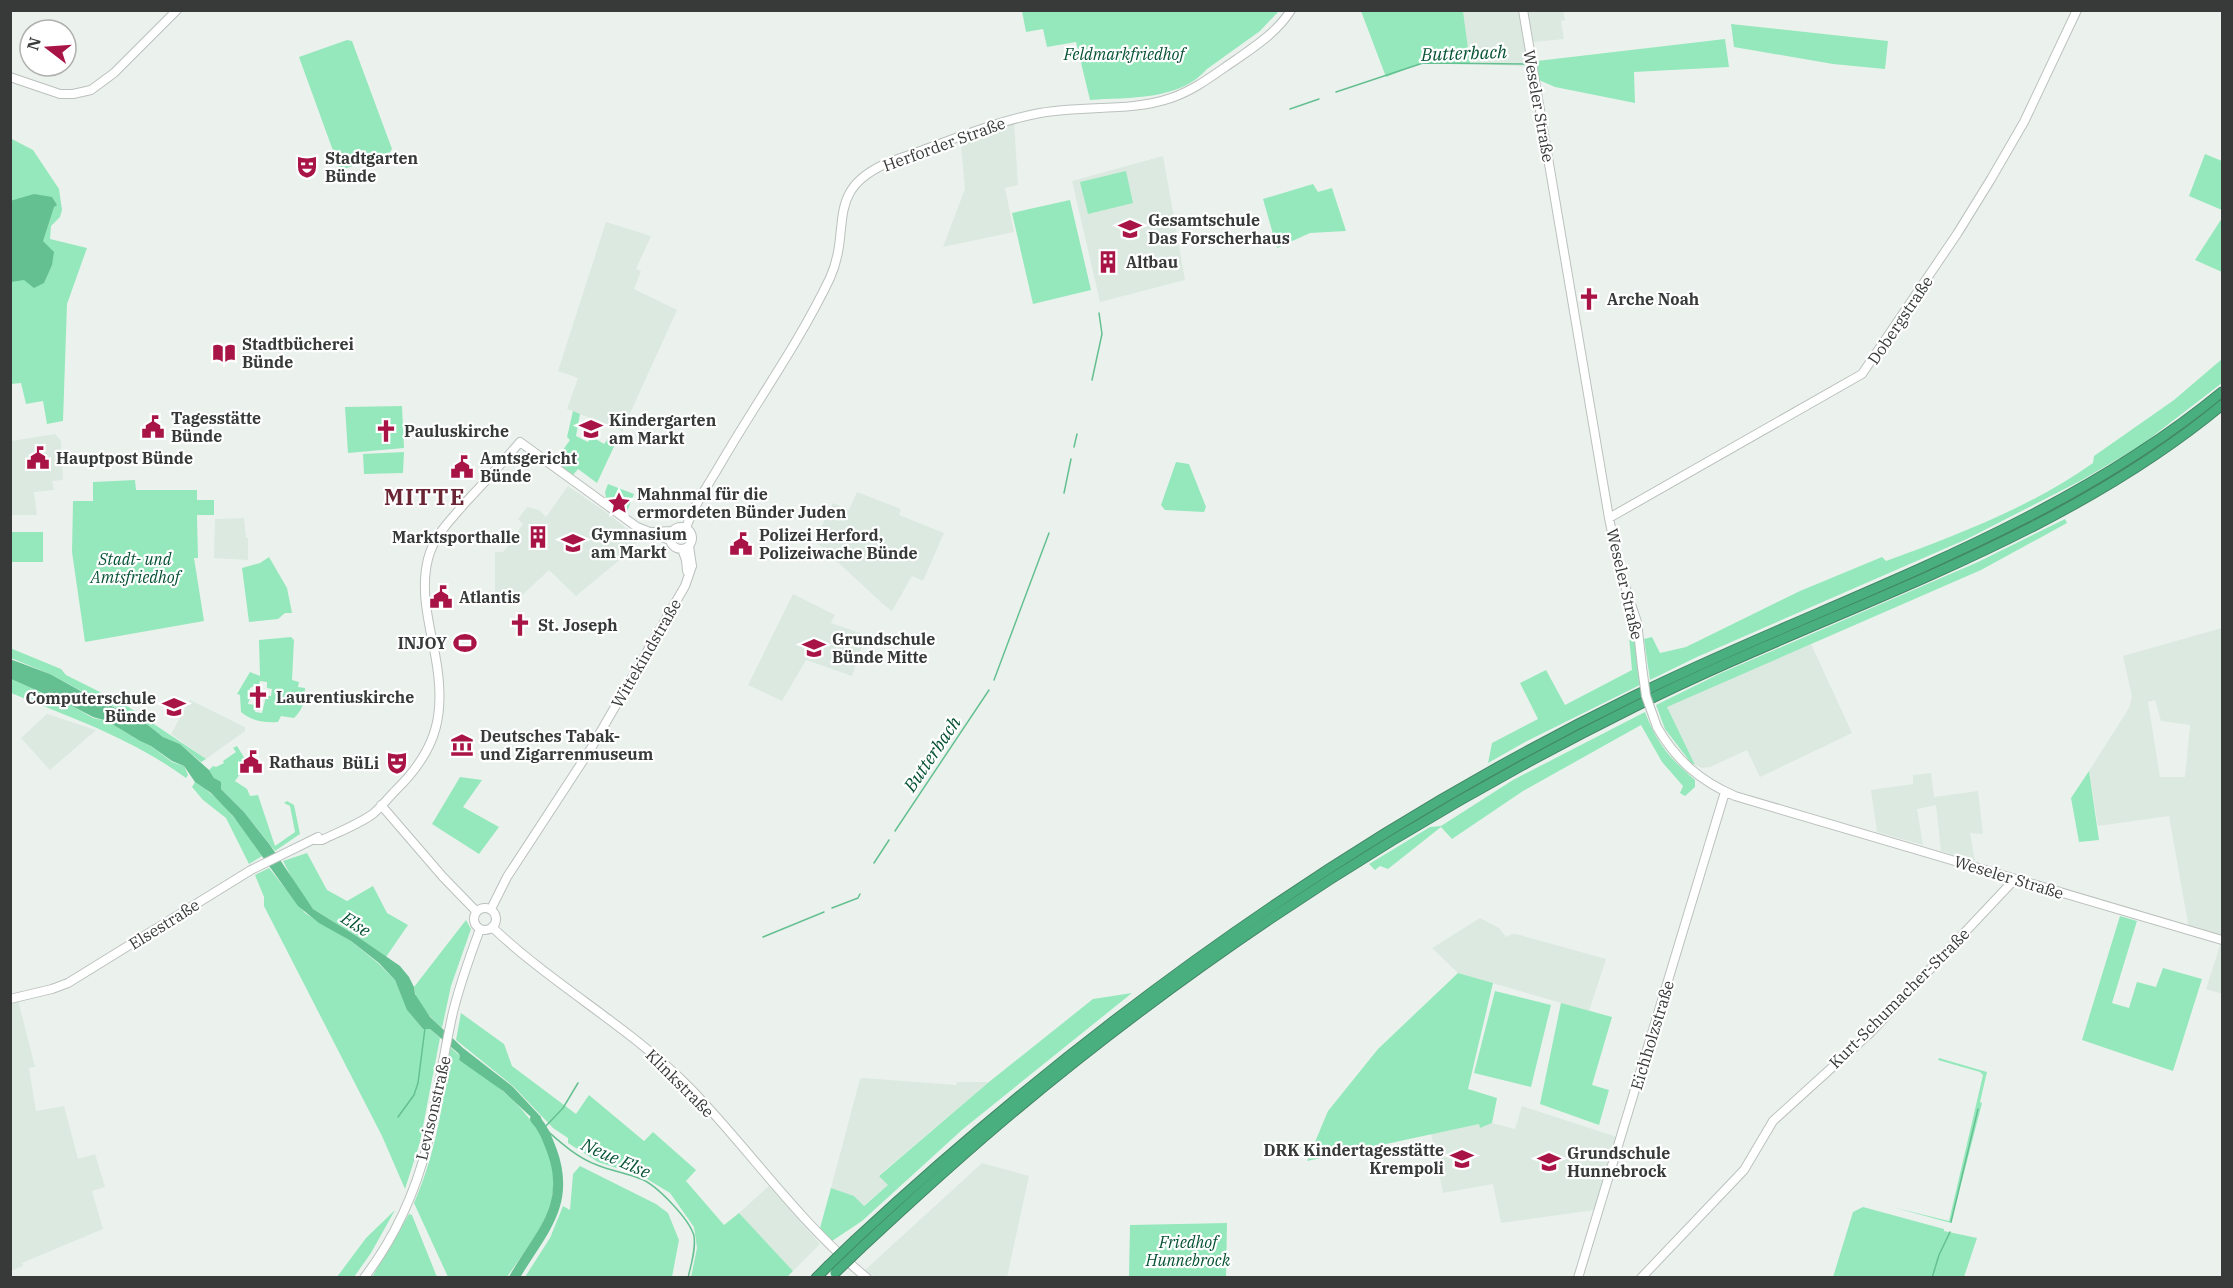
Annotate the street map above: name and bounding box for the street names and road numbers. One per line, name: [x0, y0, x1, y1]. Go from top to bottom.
street label: Weseler Straße: [1519, 48, 1559, 164]
street label: Herforder Straße: [880, 113, 1008, 175]
street label: Dobergstraße: [1863, 272, 1937, 368]
street label: Weseler Straße: [1602, 526, 1648, 642]
street label: Wittekindstraße: [607, 595, 685, 711]
street label: Weseler Straße: [1952, 851, 2066, 903]
street label: Elsestraße: [125, 894, 203, 954]
street label: Kurt-Schumacher-Straße: [1825, 924, 1973, 1072]
street label: Eichholzstraße: [1626, 978, 1678, 1092]
street label: Klinkstraße: [642, 1045, 718, 1121]
street label: Levisonstraße: [411, 1054, 455, 1162]

